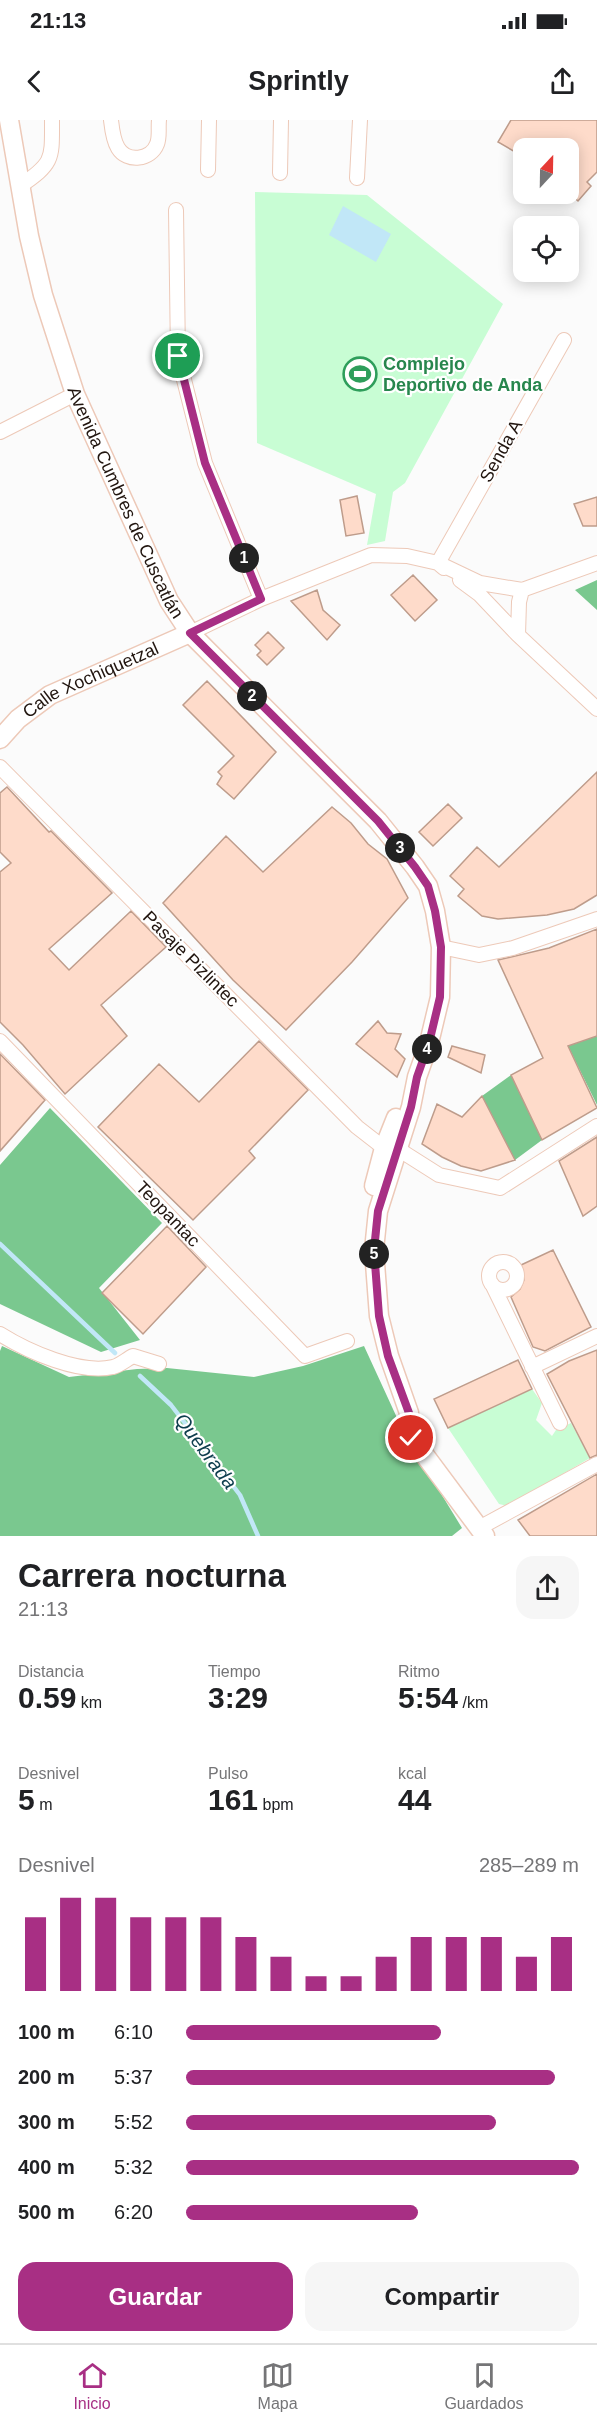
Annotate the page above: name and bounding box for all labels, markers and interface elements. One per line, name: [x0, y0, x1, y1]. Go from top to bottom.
text: 21:13: [30, 8, 86, 33]
icon: back: [18, 65, 51, 98]
icon: share: [546, 65, 579, 98]
text: Sprintly: [248, 66, 349, 96]
north arrow: [513, 138, 579, 204]
map controls: [513, 138, 579, 282]
button: locate: [513, 216, 579, 282]
pin: [152, 330, 203, 381]
icon: arrive: [161, 339, 194, 372]
place label: Complejo Deportivo de Anda: [383, 354, 543, 395]
sports icon: Complejo Deportivo de Anda: [342, 356, 378, 392]
street label: Avenida Cumbres de Cuscatlán: [63, 384, 188, 622]
street label: Senda A: [476, 416, 526, 486]
pin: 1: [229, 543, 259, 573]
text: 1: [240, 549, 248, 566]
street label: Calle Xochiquetzal: [19, 638, 162, 722]
pin: 2: [237, 681, 267, 711]
text: 2: [248, 687, 256, 704]
pin: 3: [385, 833, 415, 863]
text: 3: [396, 839, 404, 856]
street label: Pasaje Pizlintec: [139, 907, 243, 1011]
pin: 4: [412, 1034, 442, 1064]
text: 4: [423, 1040, 431, 1057]
street label: Teopantac: [132, 1177, 204, 1251]
pin: 5: [359, 1239, 389, 1269]
text: 5: [370, 1245, 378, 1262]
water label: Quebrada: [170, 1409, 242, 1493]
pin: [385, 1412, 436, 1463]
icon: check: [394, 1421, 427, 1454]
button: share: [516, 1556, 579, 1619]
text: Carrera nocturna: [18, 1557, 286, 1594]
text: 21:13: [18, 1598, 68, 1620]
text: Distancia: [18, 1663, 84, 1680]
text: Tiempo: [208, 1663, 261, 1680]
text: Ritmo: [398, 1663, 440, 1680]
text: 0.59: [18, 1681, 76, 1714]
text: 3:29: [208, 1681, 268, 1714]
text: 5:54: [398, 1681, 458, 1714]
text: km: [76, 1694, 102, 1711]
text: /km: [458, 1694, 488, 1711]
text: Desnivel: [18, 1765, 79, 1782]
text: Pulso: [208, 1765, 248, 1782]
text: kcal: [398, 1765, 426, 1782]
text: 5: [18, 1783, 35, 1816]
text: 161: [208, 1783, 258, 1816]
text: 44: [398, 1783, 431, 1816]
text: m: [35, 1796, 52, 1813]
text: bpm: [258, 1796, 294, 1813]
text: Desnivel: [18, 1854, 95, 1876]
text: 285–289 m: [479, 1854, 579, 1876]
text: 100 m: [18, 2021, 75, 2043]
text: 6:10: [114, 2021, 153, 2043]
text: 200 m: [18, 2066, 75, 2088]
text: 5:37: [114, 2066, 153, 2088]
text: 300 m: [18, 2111, 75, 2133]
text: 5:52: [114, 2111, 153, 2133]
text: 400 m: [18, 2156, 75, 2178]
text: 5:32: [114, 2156, 153, 2178]
text: 500 m: [18, 2201, 75, 2223]
text: 6:20: [114, 2201, 153, 2223]
button: Guardar: [18, 2262, 293, 2331]
button: Compartir: [305, 2262, 579, 2331]
tab: Inicio: [73, 2359, 111, 2413]
tab: Mapa: [258, 2359, 298, 2413]
tab: Guardados: [444, 2359, 524, 2413]

